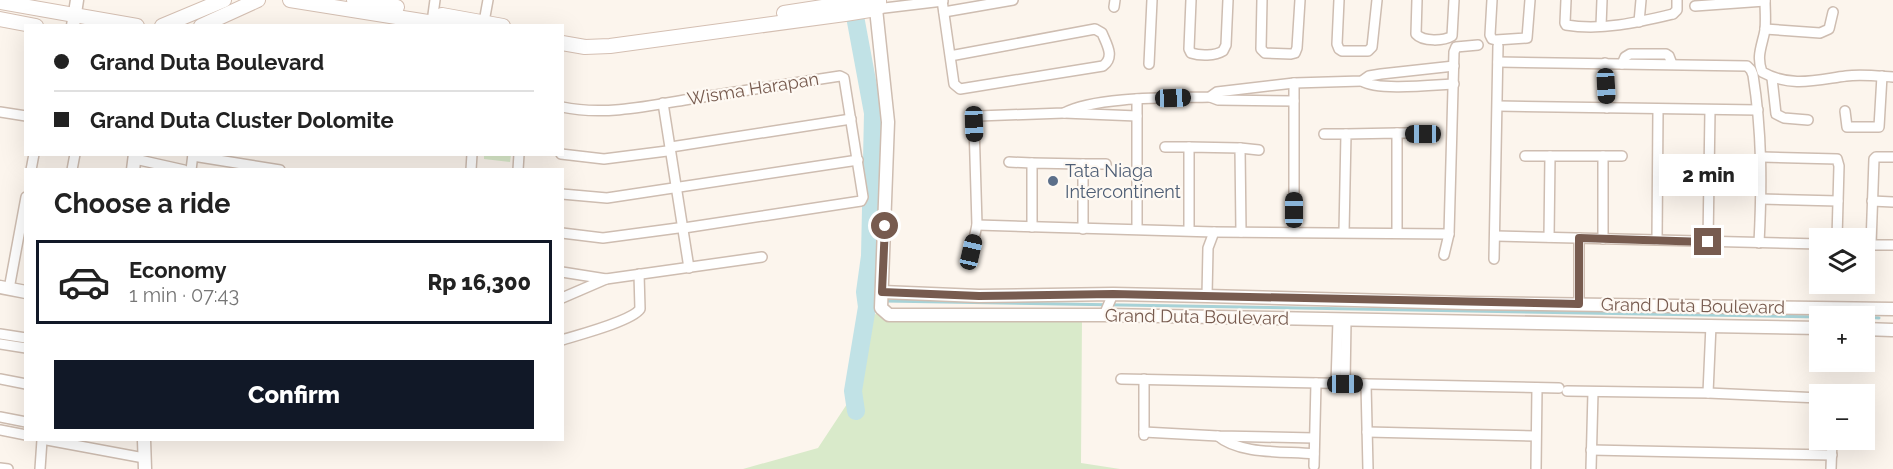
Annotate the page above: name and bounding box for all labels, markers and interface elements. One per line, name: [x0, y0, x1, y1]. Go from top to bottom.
text: Grand Duta Boulevard: [90, 49, 324, 75]
street label: Wisma Harapan: [686, 68, 820, 109]
car: [1596, 68, 1616, 104]
car: [1155, 88, 1191, 108]
car: [964, 106, 984, 142]
text: Grand Duta Cluster Dolomite: [90, 107, 394, 133]
car: [1405, 125, 1441, 143]
callout: 2 min: [1658, 155, 1758, 197]
place label: Tata Niaga Intercontinent: [1065, 160, 1181, 202]
text: 2 min: [1682, 163, 1735, 187]
marker: Tata Niaga Intercontinent: [1046, 174, 1060, 188]
text: Choose a ride: [54, 188, 230, 219]
car: [1285, 192, 1303, 228]
route start: [871, 212, 898, 239]
route end: [1694, 228, 1721, 255]
map controls: [1809, 228, 1875, 450]
button: layers: [1809, 228, 1875, 294]
car: [958, 232, 984, 272]
icon: car: [57, 255, 111, 309]
text: Economy: [129, 257, 227, 283]
text: Rp 16,300: [428, 269, 531, 295]
text: 1 min · 07:43: [129, 283, 239, 307]
street label: Grand Duta Boulevard: [1601, 293, 1785, 318]
street label: Grand Duta Boulevard: [1105, 304, 1289, 329]
button: +: [1809, 306, 1875, 372]
button: Confirm: [54, 360, 534, 429]
car: [1327, 375, 1363, 393]
button: −: [1809, 384, 1875, 450]

